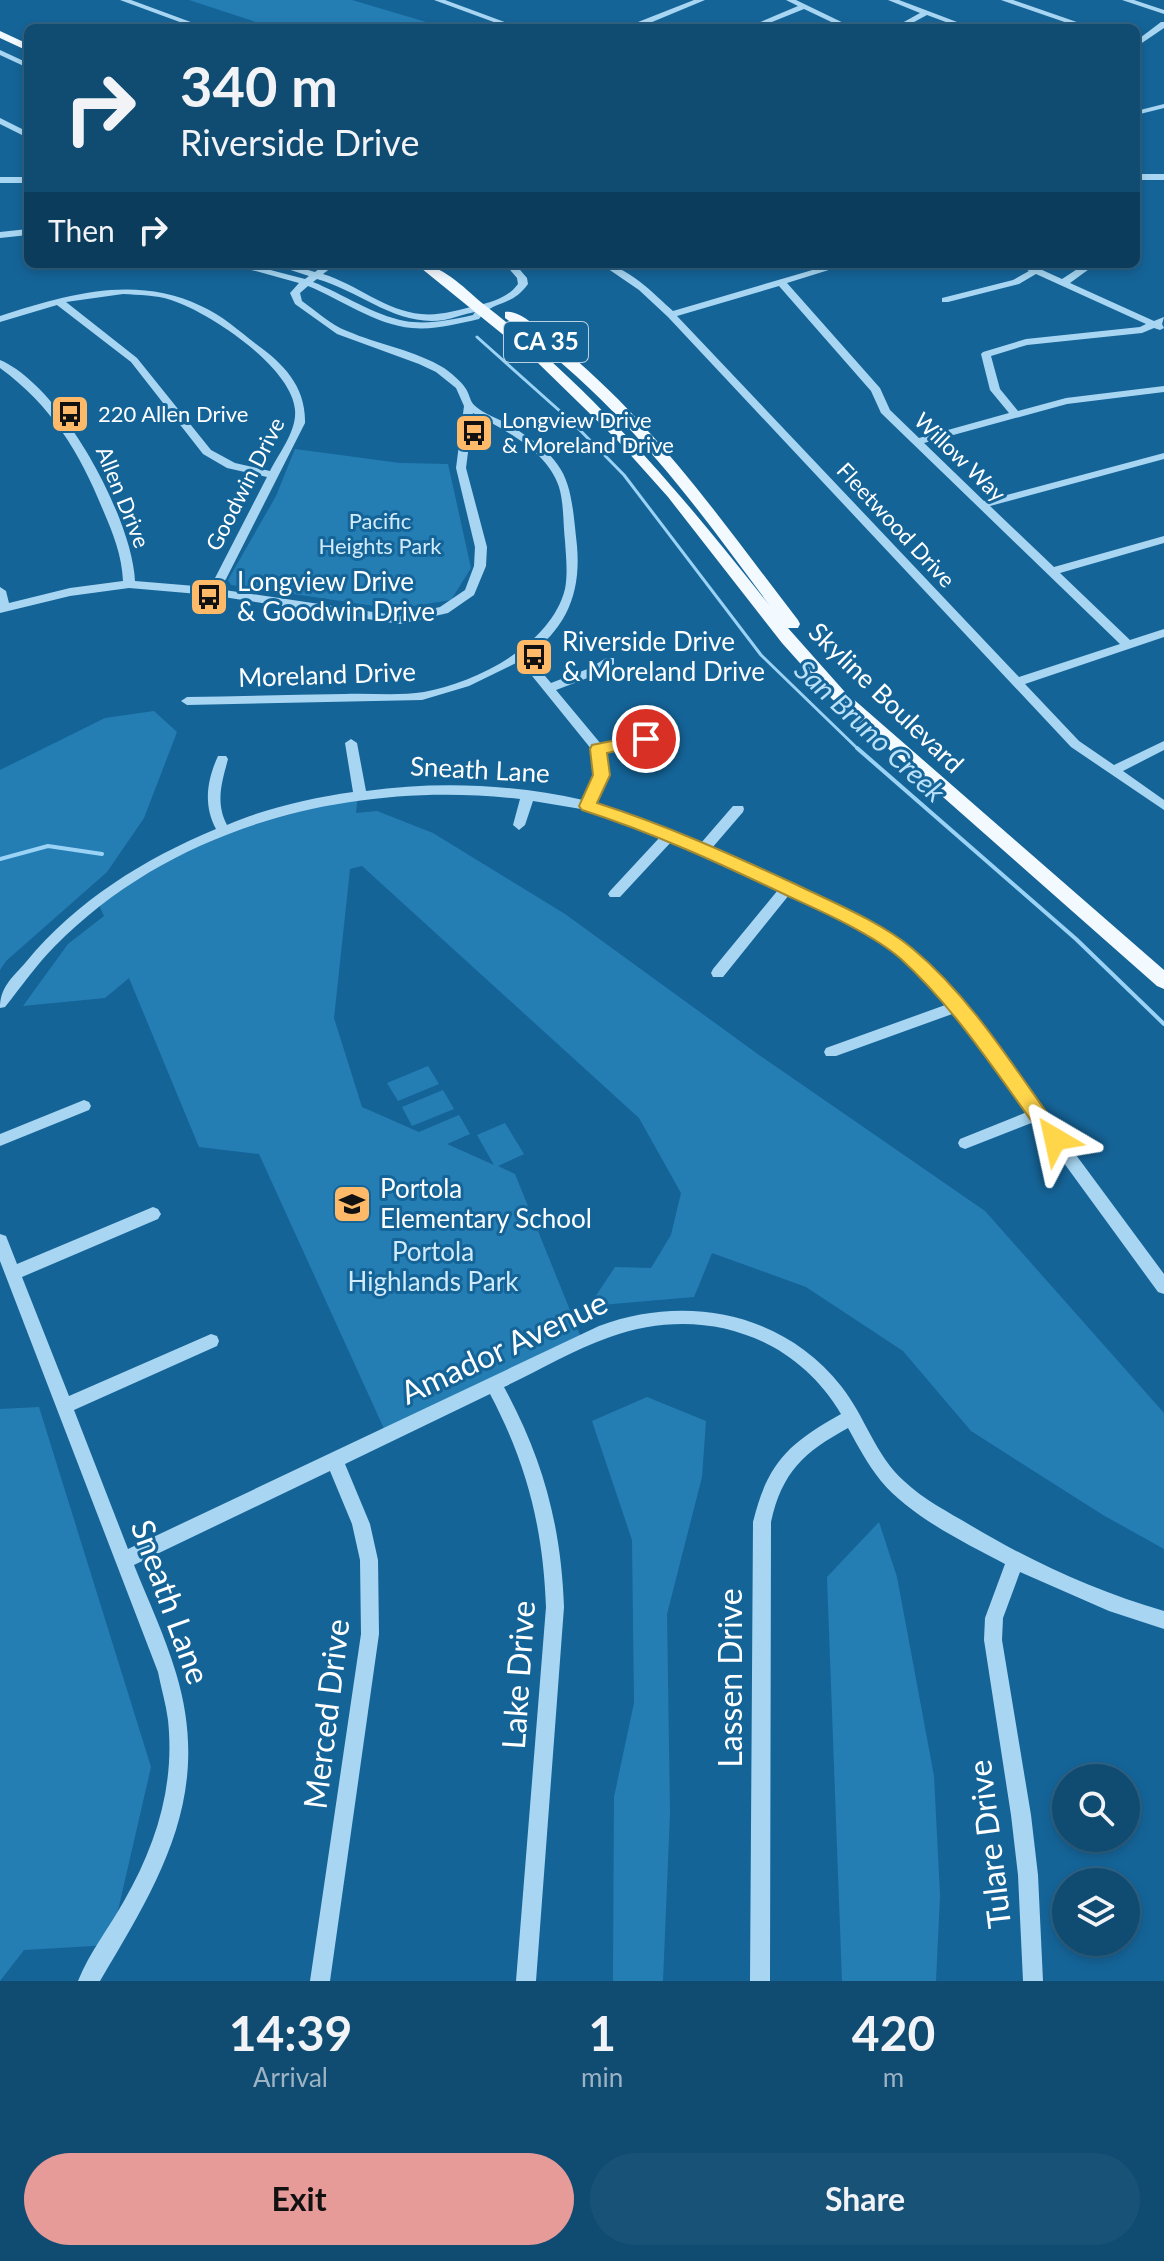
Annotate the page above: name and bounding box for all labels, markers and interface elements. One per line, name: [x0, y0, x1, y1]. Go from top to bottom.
text: 340 m: [180, 52, 338, 119]
icon: right: [48, 56, 152, 160]
text: Riverside Drive: [180, 120, 419, 164]
icon: right: [131, 208, 175, 252]
text: Then: [48, 212, 115, 248]
road number: CA 35: [504, 322, 588, 362]
bus stop icon: 220 Allen Drive: [49, 393, 91, 435]
place label: 220 Allen Drive: [98, 400, 248, 427]
place label: Longview Drive & Moreland Drive: [502, 406, 674, 458]
street label: Willow Way: [909, 407, 1012, 507]
bus stop icon: Longview Drive & Moreland Drive: [453, 412, 495, 454]
street label: Goodwin Drive: [199, 413, 290, 555]
street label: Allen Drive: [91, 442, 156, 552]
street label: Fleetwood Drive: [832, 457, 961, 593]
park label: Pacific Heights Park: [319, 507, 442, 559]
place label: Longview Drive & Goodwin Drive: [237, 565, 435, 627]
bus stop icon: Longview Drive & Goodwin Drive: [188, 576, 230, 618]
street label: Skyline Boulevard: [803, 615, 971, 779]
place label: Riverside Drive & Moreland Drive: [562, 625, 765, 687]
bus stop icon: Riverside Drive & Moreland Drive: [513, 636, 555, 678]
water label: San Bruno Creek: [788, 652, 953, 809]
street label: Moreland Drive: [238, 655, 416, 693]
pin: [612, 705, 680, 773]
icon: arrive: [624, 717, 668, 761]
street label: Sneath Lane: [409, 749, 551, 789]
position arrow: [1013, 1097, 1097, 1181]
place label: Portola Elementary School: [380, 1172, 592, 1234]
school or university icon: Portola Elementary School: [331, 1183, 373, 1225]
park label: Portola Highlands Park: [348, 1235, 519, 1297]
street label: Amador Avenue: [394, 1282, 613, 1412]
street label: Sneath Lane: [124, 1514, 219, 1689]
street label: Lassen Drive: [710, 1588, 749, 1768]
street label: Lake Drive: [493, 1599, 542, 1751]
street label: Merced Drive: [294, 1616, 357, 1811]
street label: Tulare Drive: [959, 1758, 1018, 1931]
map controls: [1052, 1764, 1140, 1956]
button: search: [1052, 1764, 1140, 1852]
button: layers: [1052, 1868, 1140, 1956]
text: 14:39: [229, 2004, 352, 2061]
text: 1: [588, 2004, 616, 2061]
text: 420: [852, 2004, 935, 2061]
text: Arrival: [253, 2061, 328, 2093]
text: min: [581, 2061, 623, 2093]
text: m: [883, 2061, 904, 2093]
button: Exit: [24, 2153, 574, 2245]
button: Share: [590, 2153, 1140, 2245]

